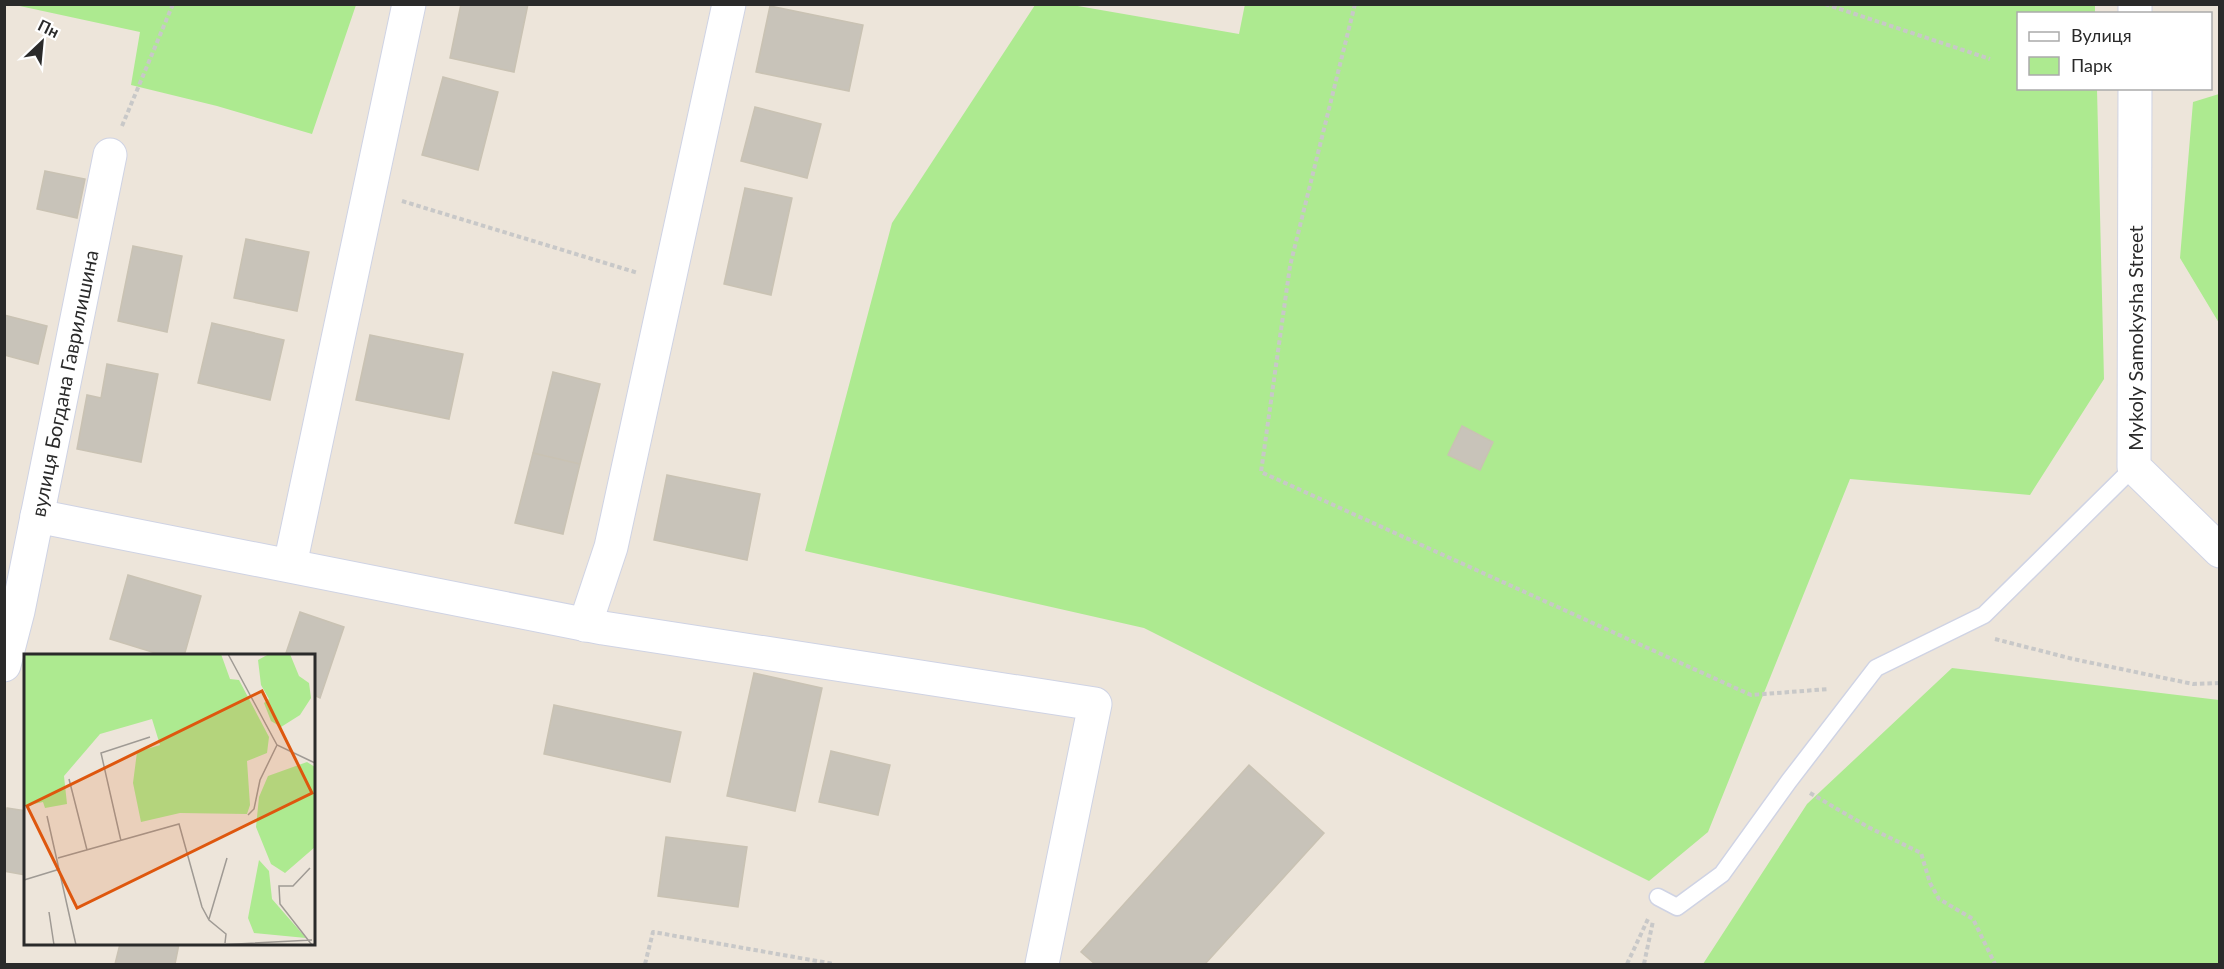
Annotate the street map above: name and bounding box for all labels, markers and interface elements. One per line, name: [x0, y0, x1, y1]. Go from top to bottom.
north arrow: [12, 12, 72, 72]
legend: [2017, 12, 2212, 90]
text: Пн: [35, 15, 62, 41]
text: Вулиця: [2071, 24, 2132, 46]
text: Парк: [2071, 54, 2113, 76]
street label: Mykoly Samokysha Street: [2123, 225, 2147, 451]
street label: вулиця Богдана Гаврилишина: [25, 248, 103, 519]
inset map: [24, 654, 315, 945]

